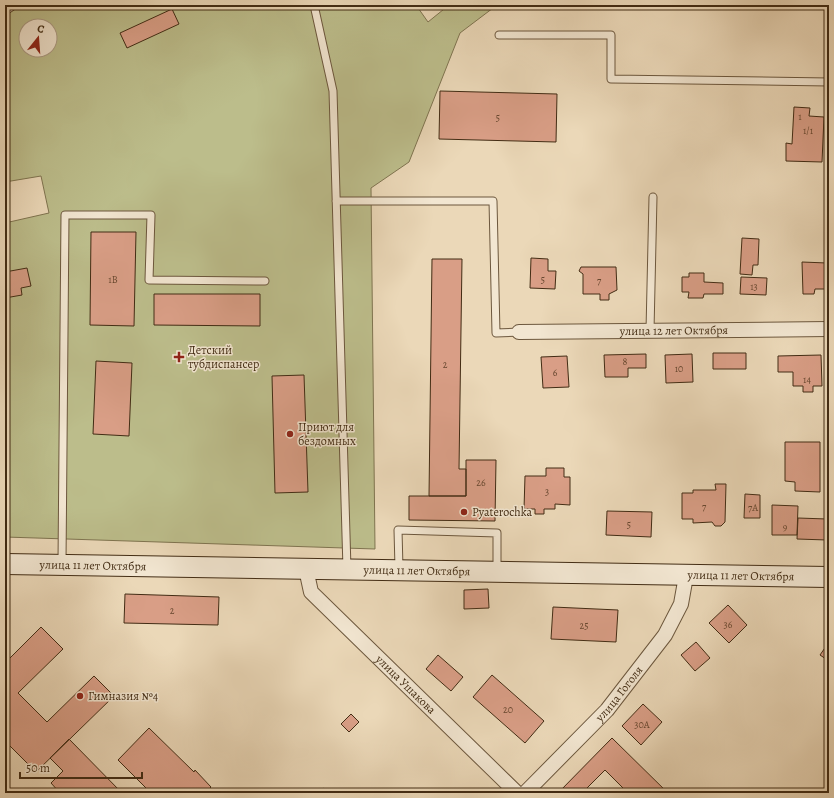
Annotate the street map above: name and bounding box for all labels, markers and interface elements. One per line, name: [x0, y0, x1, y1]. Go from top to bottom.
north arrow: [18, 18, 58, 58]
text: С: [35, 21, 46, 37]
house number: 1: [798, 110, 802, 123]
house number: 5: [496, 111, 500, 124]
house number: 1/1: [803, 124, 814, 137]
house number: 1В: [108, 273, 118, 286]
house number: 5: [541, 273, 545, 286]
house number: 7: [597, 274, 602, 287]
house number: 13: [750, 280, 758, 293]
street label: улица 12 лет Октября: [619, 322, 728, 339]
place label: Детский тубдиспансер: [188, 342, 259, 372]
marker: Детский тубдиспансер: [173, 351, 185, 363]
house number: 8: [623, 355, 628, 368]
house number: 2: [443, 358, 448, 371]
house number: 10: [675, 362, 683, 375]
house number: 6: [553, 366, 558, 379]
house number: 14: [803, 373, 811, 386]
place label: Приют для бездомных: [298, 419, 356, 449]
marker: Приют для бездомных: [285, 429, 295, 439]
house number: 26: [476, 476, 486, 489]
house number: 3: [545, 485, 549, 498]
house number: 7: [702, 500, 707, 513]
house number: 7А: [748, 501, 758, 514]
place label: Pyaterochka: [472, 504, 532, 520]
marker: Pyaterochka: [459, 507, 469, 517]
house number: 5: [627, 518, 631, 531]
house number: 9: [783, 520, 788, 533]
street label: улица 11 лет Октября: [39, 557, 147, 574]
street label: улица 11 лет Октября: [362, 562, 471, 579]
street label: улица 11 лет Октября: [686, 567, 795, 584]
house number: 2: [170, 604, 175, 617]
house number: 36: [724, 618, 733, 631]
house number: 25: [579, 619, 589, 632]
street label: улица Ушакова: [372, 651, 440, 718]
street label: улица Гоголя: [591, 662, 646, 726]
place label: Гимназия №4: [88, 688, 159, 704]
marker: Гимназия №4: [75, 691, 85, 701]
house number: 20: [503, 703, 513, 716]
house number: 30А: [634, 718, 650, 731]
scale bar: [20, 754, 142, 780]
text: 50 m: [26, 760, 50, 776]

